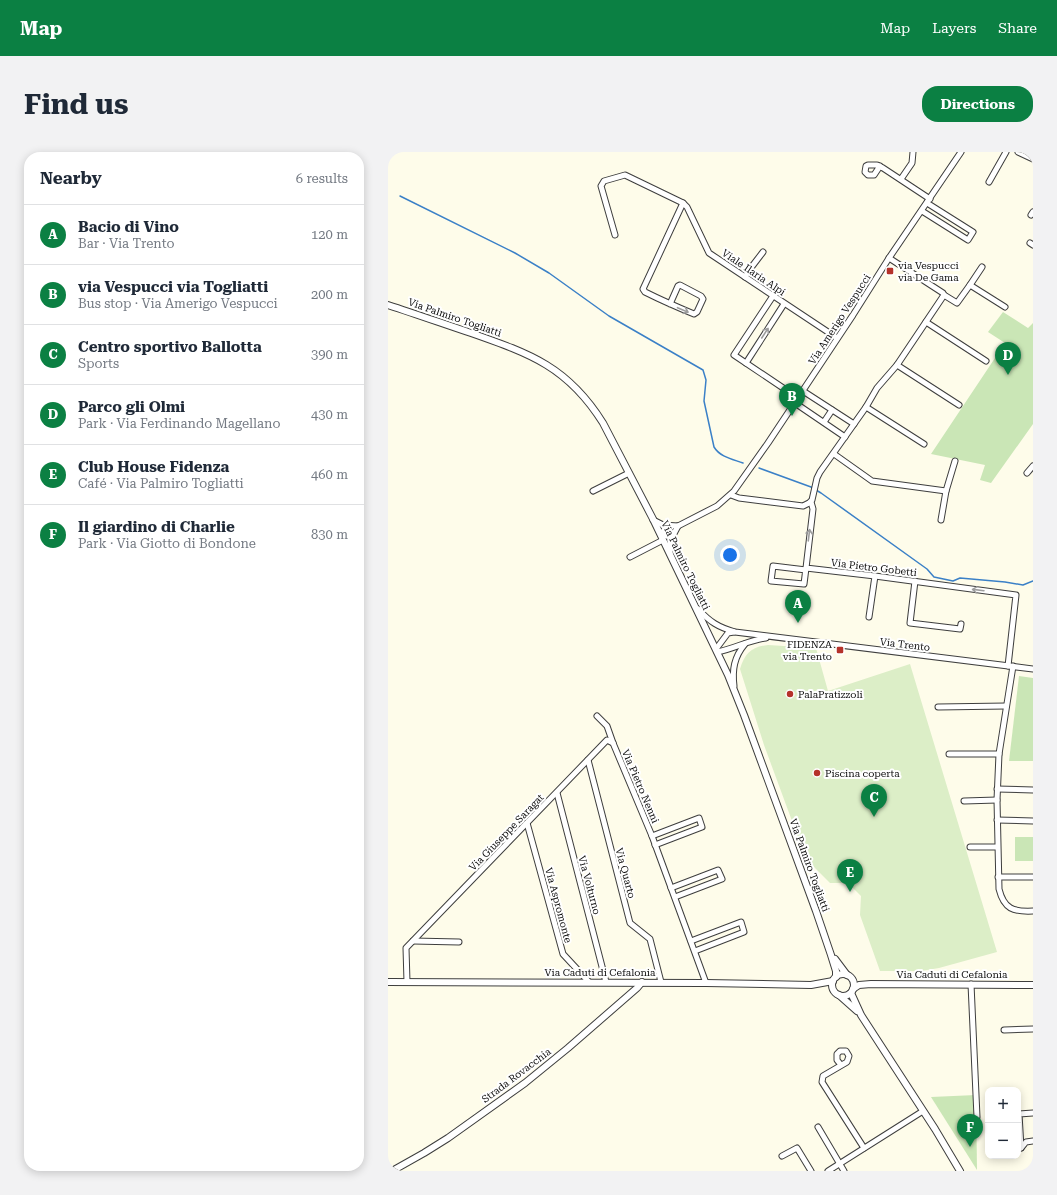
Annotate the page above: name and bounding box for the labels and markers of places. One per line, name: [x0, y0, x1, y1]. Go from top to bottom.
place label: via Vespucci via De Gama: [898, 260, 959, 283]
marker: via Vespucci via De Gama: [885, 266, 895, 276]
pin: D: [995, 342, 1021, 375]
pin: B: [779, 383, 805, 416]
pin: A: [785, 590, 811, 623]
place label: FIDENZA via Trento: [783, 639, 832, 662]
marker: FIDENZA via Trento: [835, 645, 845, 655]
marker: PalaPratizzoli: [785, 689, 795, 699]
place label: PalaPratizzoli: [798, 689, 863, 700]
marker: Piscina coperta: [812, 768, 822, 778]
place label: Piscina coperta: [825, 768, 900, 779]
pin: C: [861, 784, 887, 817]
pin: E: [837, 859, 863, 892]
pin: F: [957, 1114, 983, 1147]

